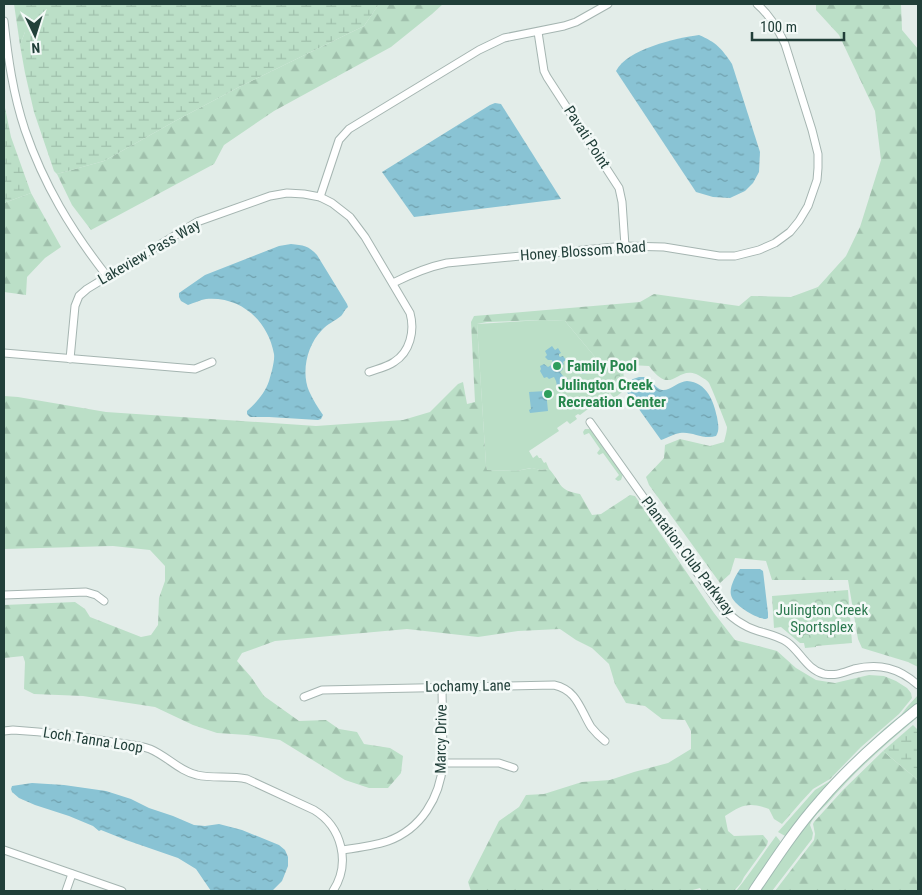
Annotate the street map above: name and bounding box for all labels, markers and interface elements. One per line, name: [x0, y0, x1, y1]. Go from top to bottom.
north arrow: [10, 10, 60, 60]
scale bar: [752, 10, 844, 42]
text: 100 m: [760, 18, 797, 36]
text: N: [31, 40, 41, 56]
street label: Pavati Point: [560, 102, 614, 172]
street label: Lakeview Pass Way: [95, 215, 203, 289]
street label: Honey Blossom Road: [520, 238, 646, 264]
place label: Family Pool: [567, 357, 637, 375]
marker: Family Pool: [551, 360, 563, 372]
place label: Julington Creek Recreation Center: [558, 376, 666, 411]
marker: Julington Creek Recreation Center: [542, 388, 554, 400]
street label: Plantation Club Parkway: [638, 493, 738, 619]
park label: Julington Creek Sportsplex: [776, 601, 868, 636]
street label: Lochamy Lane: [425, 676, 511, 696]
street label: Marcy Drive: [431, 704, 451, 774]
street label: Loch Tanna Loop: [42, 723, 144, 757]

